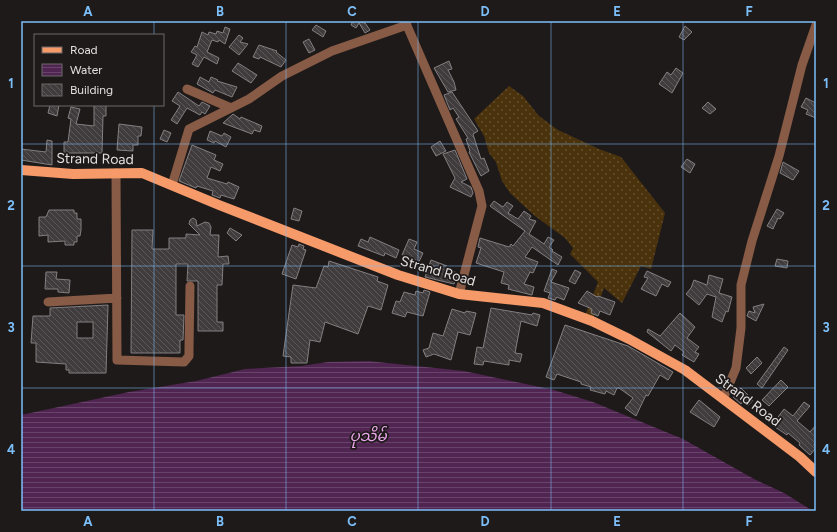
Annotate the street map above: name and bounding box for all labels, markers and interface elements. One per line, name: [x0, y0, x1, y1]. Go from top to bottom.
text: A: [83, 4, 93, 19]
text: B: [216, 4, 224, 19]
text: C: [347, 4, 357, 19]
text: D: [480, 4, 490, 19]
text: E: [613, 4, 621, 19]
text: F: [745, 4, 753, 19]
legend: [34, 34, 164, 106]
text: Road: [70, 43, 98, 57]
text: Water: [70, 63, 102, 77]
text: 1: [8, 76, 14, 91]
text: 1: [823, 76, 829, 91]
text: Building: [70, 83, 113, 97]
street label: Strand Road: [56, 150, 134, 168]
text: 2: [7, 198, 15, 213]
text: 2: [822, 198, 830, 213]
street label: Strand Road: [398, 252, 478, 290]
text: 3: [7, 320, 15, 335]
text: 3: [822, 320, 830, 335]
street label: Strand Road: [712, 370, 784, 430]
water label: ပုသိမ်: [349, 425, 388, 448]
text: 4: [7, 442, 15, 457]
text: 4: [822, 442, 830, 457]
text: A: [83, 514, 93, 529]
text: B: [216, 514, 224, 529]
text: C: [347, 514, 357, 529]
text: D: [480, 514, 490, 529]
text: E: [613, 514, 621, 529]
text: F: [745, 514, 753, 529]

